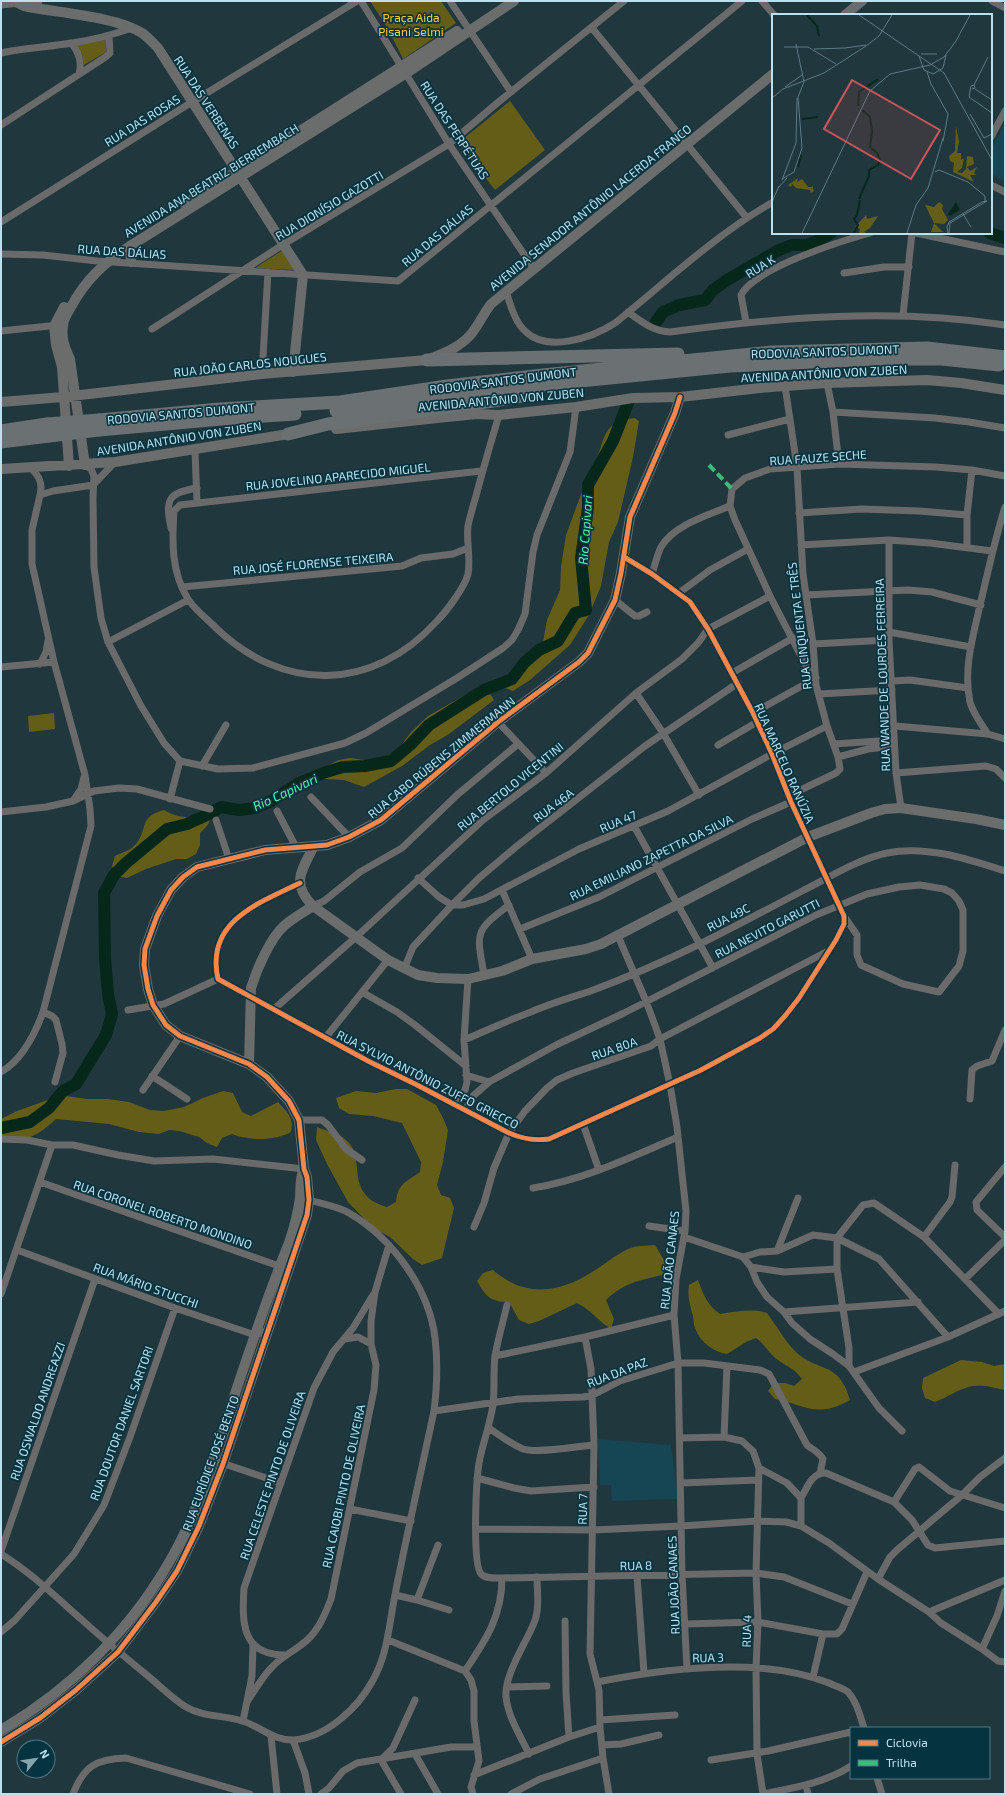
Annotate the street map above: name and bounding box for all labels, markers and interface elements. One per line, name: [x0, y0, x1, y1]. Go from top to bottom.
park label: Praça Aida Pisani Selmi: [378, 10, 444, 38]
inset map: [772, 14, 992, 234]
street label: RUA DAS VERBENAS: [172, 53, 242, 151]
street label: RUA DAS PERPÉTUAS: [418, 78, 492, 182]
street label: RUA DAS ROSAS: [102, 91, 183, 149]
street label: AVENIDA ANA BEATRIZ BIERREMBACH: [121, 120, 301, 240]
street label: AVENIDA SENADOR ANTÔNIO LACERDA FRANCO: [486, 121, 694, 293]
street label: RUA DIONÍSIO GAZOTTI: [273, 167, 385, 243]
street label: RUA DAS DÁLIAS: [398, 201, 476, 269]
street label: RUA DAS DÁLIAS: [77, 241, 167, 261]
street label: RUA K: [743, 252, 777, 280]
street label: RODOVIA SANTOS DUMONT: [751, 341, 899, 361]
street label: RUA JOÃO CARLOS NOUGUES: [173, 349, 327, 379]
street label: AVENIDA ANTÔNIO VON ZUBEN: [740, 362, 908, 384]
street label: RODOVIA SANTOS DUMONT: [428, 364, 578, 396]
street label: AVENIDA ANTÔNIO VON ZUBEN: [417, 385, 585, 413]
street label: RODOVIA SANTOS DUMONT: [106, 400, 256, 426]
street label: AVENIDA ANTÔNIO VON ZUBEN: [96, 418, 262, 458]
street label: RUA FAUZE SECHE: [769, 447, 867, 467]
street label: RUA JOVELINO APARECIDO MIGUEL: [245, 459, 431, 493]
water label: Rio Capivari: [575, 495, 595, 565]
street label: RUA JOSÉ FLORENSE TEIXEIRA: [232, 549, 394, 577]
street label: RUA CINQUENTA E TRÊS: [784, 561, 815, 690]
street label: RUA WANDE DE LOURDES FERREIRA: [872, 578, 892, 772]
street label: RUA CABO RÚBENS ZIMMERMANN: [365, 693, 517, 821]
street label: RUA MARCELO RANÚZIA: [752, 701, 818, 826]
street label: RUA BERTOLO VICENTINI: [454, 739, 566, 833]
water label: Rio Capivari: [250, 770, 320, 814]
street label: RUA 46A: [530, 785, 576, 825]
street label: RUA 47: [597, 807, 639, 835]
street label: RUA EMILIANO ZAPETTA DA SILVA: [567, 811, 735, 903]
street label: RUA NEVITO GARUTTI: [712, 895, 822, 961]
street label: RUA 49C: [704, 900, 752, 934]
street label: RUA SYLVIO ANTÔNIO ZUFFO GRIECCO: [335, 1027, 521, 1131]
street label: RUA 80A: [589, 1034, 639, 1062]
street label: RUA CORONEL ROBERTO MONDINO: [72, 1177, 254, 1251]
street label: RUA JOÃO CANAES: [657, 1210, 681, 1310]
street label: RUA MÁRIO STUCCHI: [92, 1259, 200, 1311]
street label: RUA OSWALDO ANDREAZZI: [7, 1340, 67, 1482]
street label: RUA DOUTOR DANIEL SARTORI: [87, 1344, 155, 1502]
street label: RUA DA PAZ: [585, 1354, 650, 1390]
street label: RUA CELESTE PINTO DE OLIVEIRA: [236, 1388, 308, 1561]
street label: RUA EURÍDICE JOSÉ BENTO: [179, 1393, 241, 1533]
street label: RUA CAIOBI PINTO DE OLIVEIRA: [319, 1402, 367, 1569]
street label: RUA 7: [574, 1493, 590, 1525]
street label: RUA JOÃO CANAES: [664, 1535, 682, 1635]
street label: RUA 8: [620, 1558, 652, 1572]
street label: RUA 4: [739, 1615, 753, 1647]
street label: RUA 3: [692, 1650, 724, 1664]
legend: [850, 1727, 990, 1779]
text: Ciclovia: [886, 1735, 928, 1749]
north arrow: [16, 1739, 56, 1779]
text: N: [37, 1747, 53, 1760]
text: Trilha: [886, 1755, 917, 1769]

